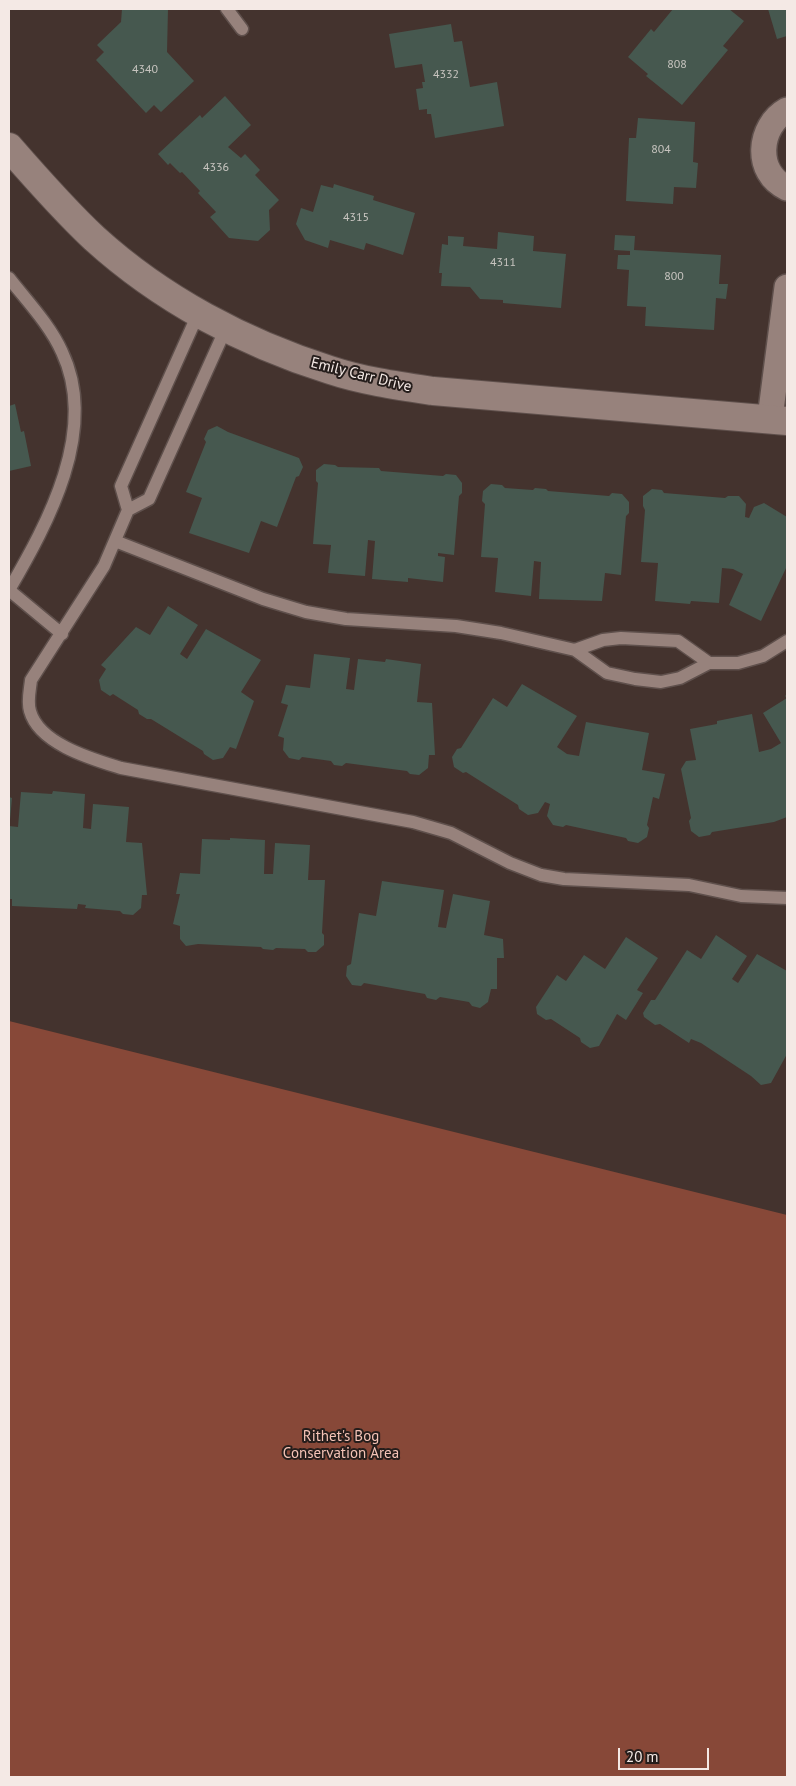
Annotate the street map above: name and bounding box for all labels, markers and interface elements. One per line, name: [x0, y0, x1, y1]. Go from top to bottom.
house number: 808: [667, 58, 687, 72]
house number: 4340: [132, 63, 158, 77]
house number: 4332: [433, 68, 459, 82]
house number: 804: [651, 143, 671, 157]
house number: 4336: [203, 161, 229, 175]
house number: 4315: [343, 211, 369, 225]
house number: 4311: [490, 256, 516, 270]
house number: 800: [664, 270, 684, 284]
street label: Emily Carr Drive: [309, 354, 413, 396]
park label: Rithet's Bog Conservation Area: [283, 1428, 399, 1463]
scale bar: [621, 1738, 712, 1770]
text: 20 m: [626, 1747, 659, 1766]

